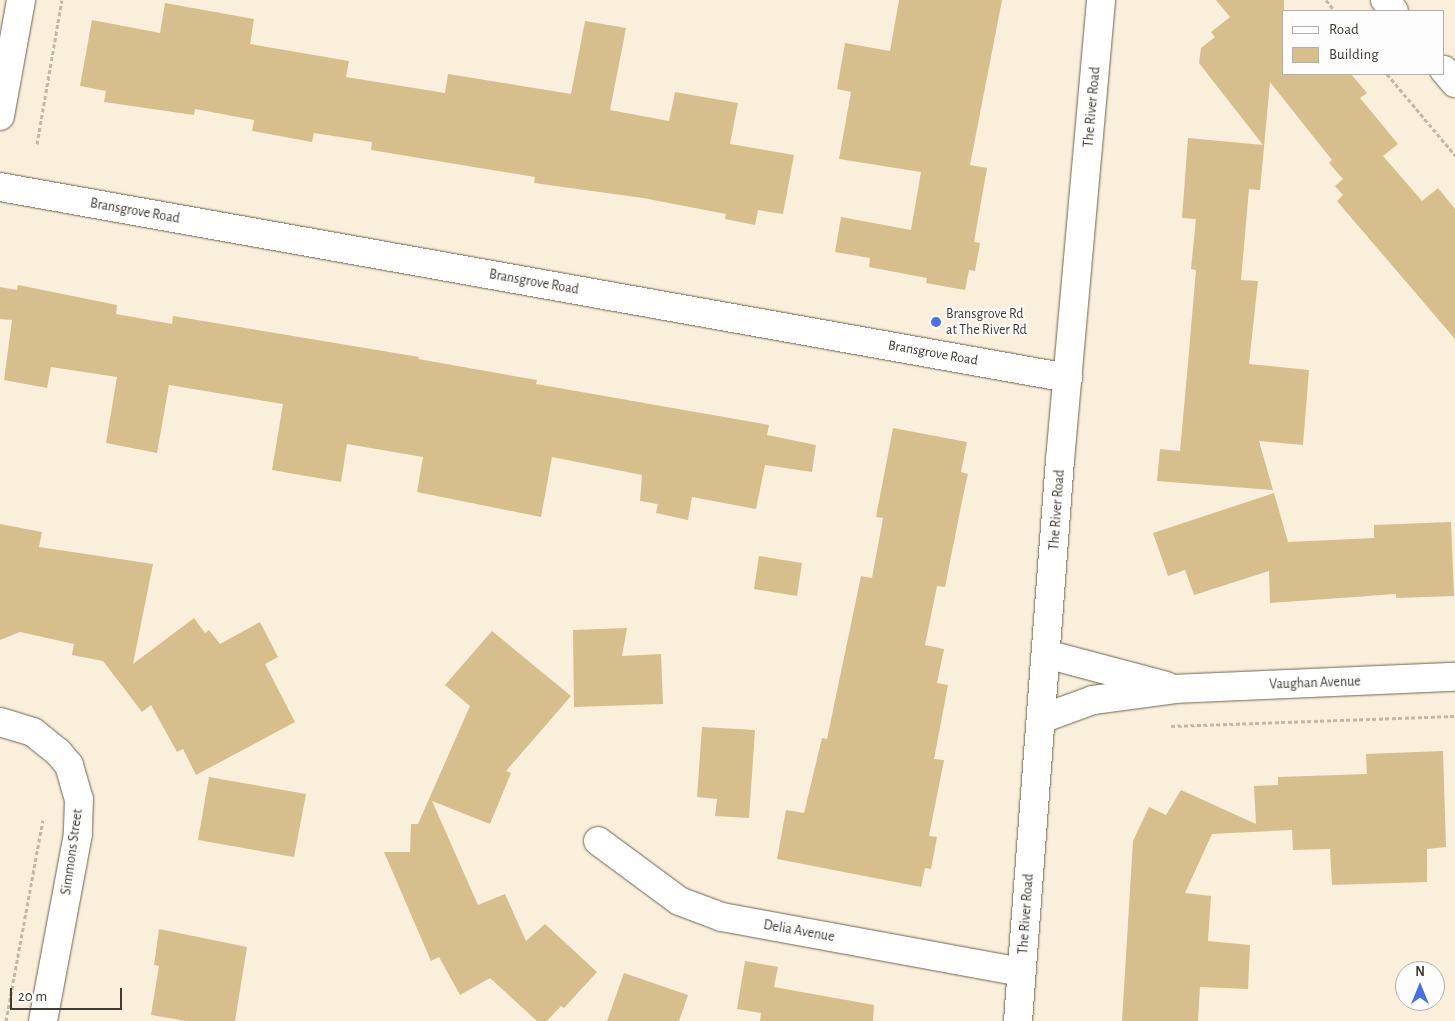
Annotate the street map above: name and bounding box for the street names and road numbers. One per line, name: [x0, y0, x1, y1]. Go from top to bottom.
street label: The River Road: [1080, 66, 1104, 148]
street label: Bransgrove Road: [89, 195, 181, 227]
street label: Bransgrove Road: [488, 266, 580, 298]
street label: Bransgrove Road: [887, 337, 979, 369]
street label: The River Road: [1046, 469, 1068, 551]
street label: Vaughan Avenue: [1269, 673, 1361, 693]
street label: Simmons Street: [58, 808, 86, 896]
street label: The River Road: [1015, 873, 1037, 955]
street label: Delia Avenue: [762, 916, 836, 946]

